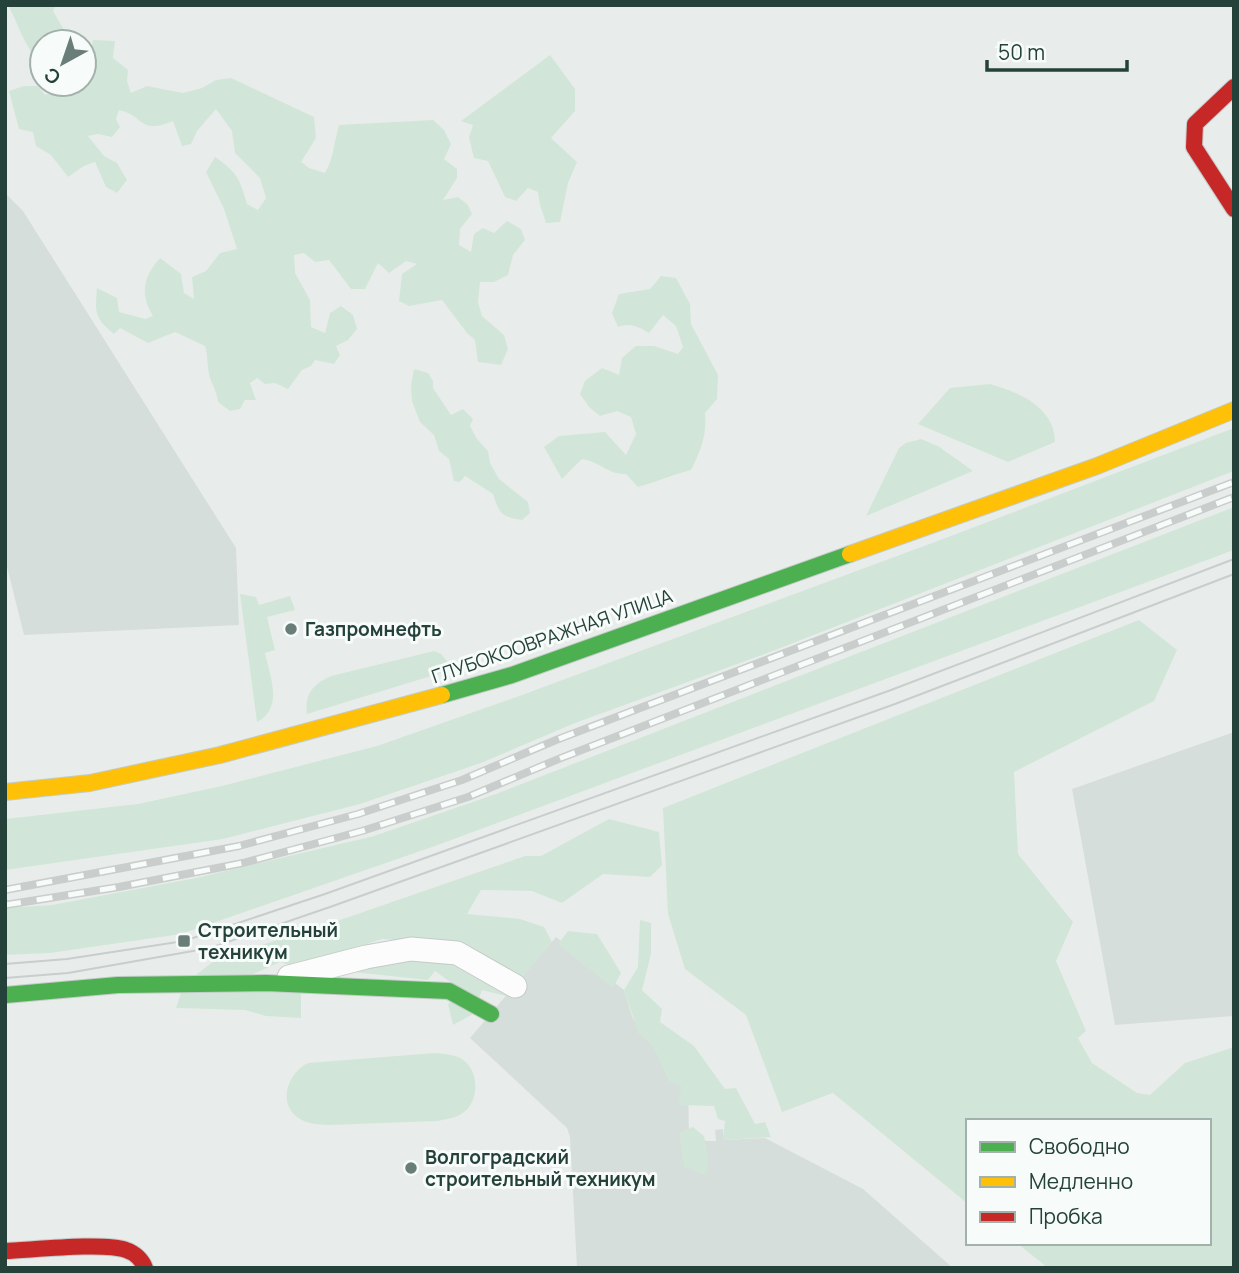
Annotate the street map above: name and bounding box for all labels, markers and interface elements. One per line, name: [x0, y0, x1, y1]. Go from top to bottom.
north arrow: [28, 28, 98, 98]
scale bar: [987, 28, 1127, 72]
text: 50 m: [998, 38, 1045, 66]
text: С: [38, 62, 66, 90]
street label: ГЛУБОКООВРАЖНАЯ УЛИЦА: [428, 582, 676, 690]
place label: Газпромнефть: [305, 616, 442, 642]
marker: Газпромнефть: [283, 621, 299, 637]
place label: Строительный техникум: [198, 917, 338, 965]
marker: Строительный техникум: [176, 933, 192, 949]
legend: [966, 1119, 1211, 1245]
text: Свободно: [1029, 1132, 1130, 1160]
place label: Волгоградский строительный техникум: [425, 1144, 655, 1192]
marker: Волгоградский строительный техникум: [403, 1160, 419, 1176]
text: Медленно: [1029, 1167, 1133, 1195]
text: Пробка: [1029, 1202, 1103, 1230]

